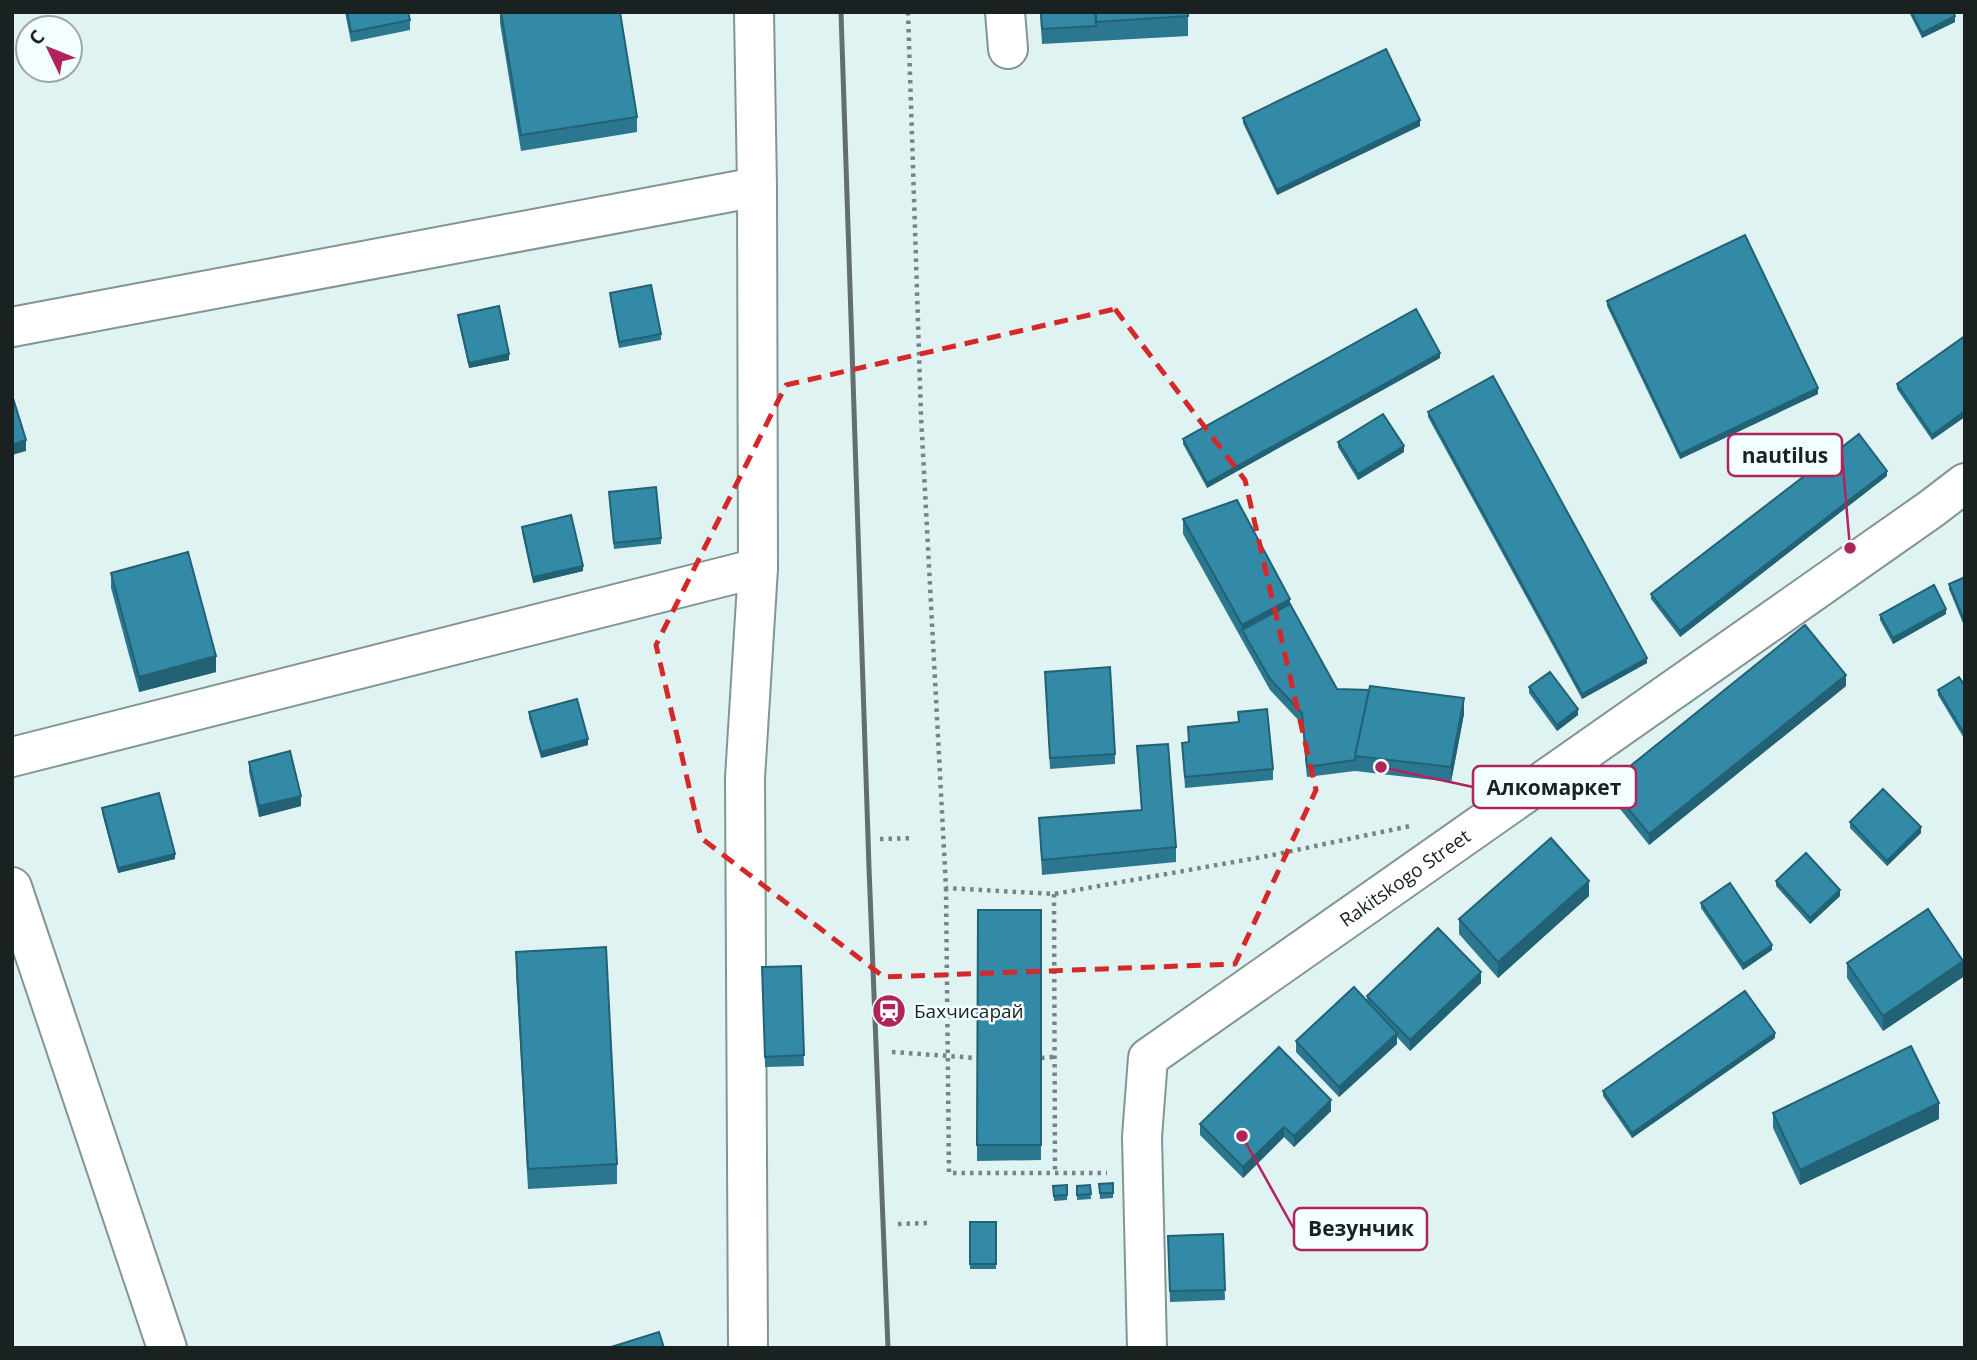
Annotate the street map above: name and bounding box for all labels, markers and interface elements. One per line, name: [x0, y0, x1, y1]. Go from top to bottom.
north arrow: [14, 14, 84, 84]
text: С: [23, 24, 50, 51]
callout: nautilus: [1728, 434, 1842, 476]
text: nautilus: [1742, 441, 1828, 469]
callout: Алкомаркет: [1473, 766, 1636, 808]
text: Алкомаркет: [1487, 773, 1622, 801]
street label: Rakitskogo Street: [1334, 823, 1476, 933]
station icon: Бахчисарай: [870, 992, 908, 1030]
place label: Бахчисарай: [914, 998, 1024, 1024]
callout: Везунчик: [1294, 1208, 1427, 1250]
text: Везунчик: [1308, 1214, 1414, 1242]

